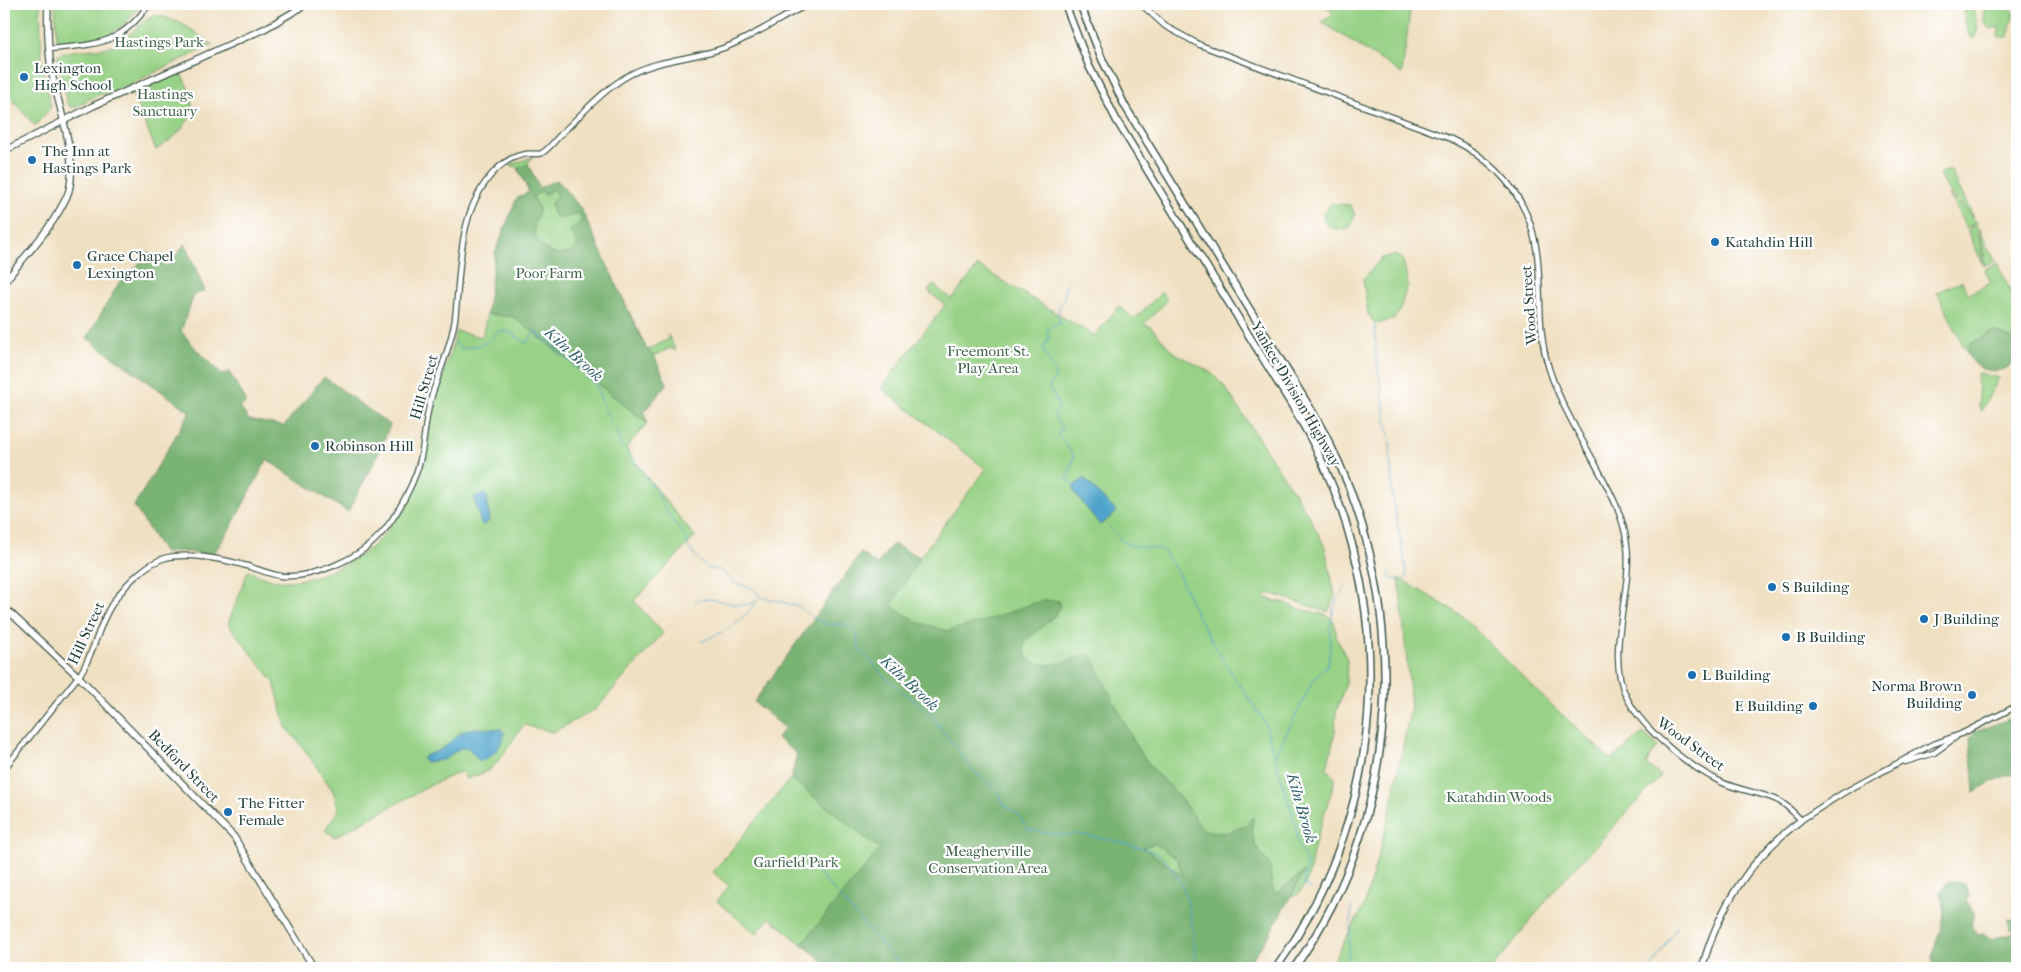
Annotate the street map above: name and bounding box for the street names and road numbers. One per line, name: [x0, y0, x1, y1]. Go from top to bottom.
street label: Wood Street: [1517, 264, 1541, 346]
street label: Yankee Division Highway: [1246, 317, 1346, 471]
street label: Hill Street: [406, 352, 442, 422]
street label: Hill Street: [64, 598, 109, 667]
street label: Wood Street: [1653, 713, 1729, 775]
street label: Bedford Street: [145, 726, 224, 807]

